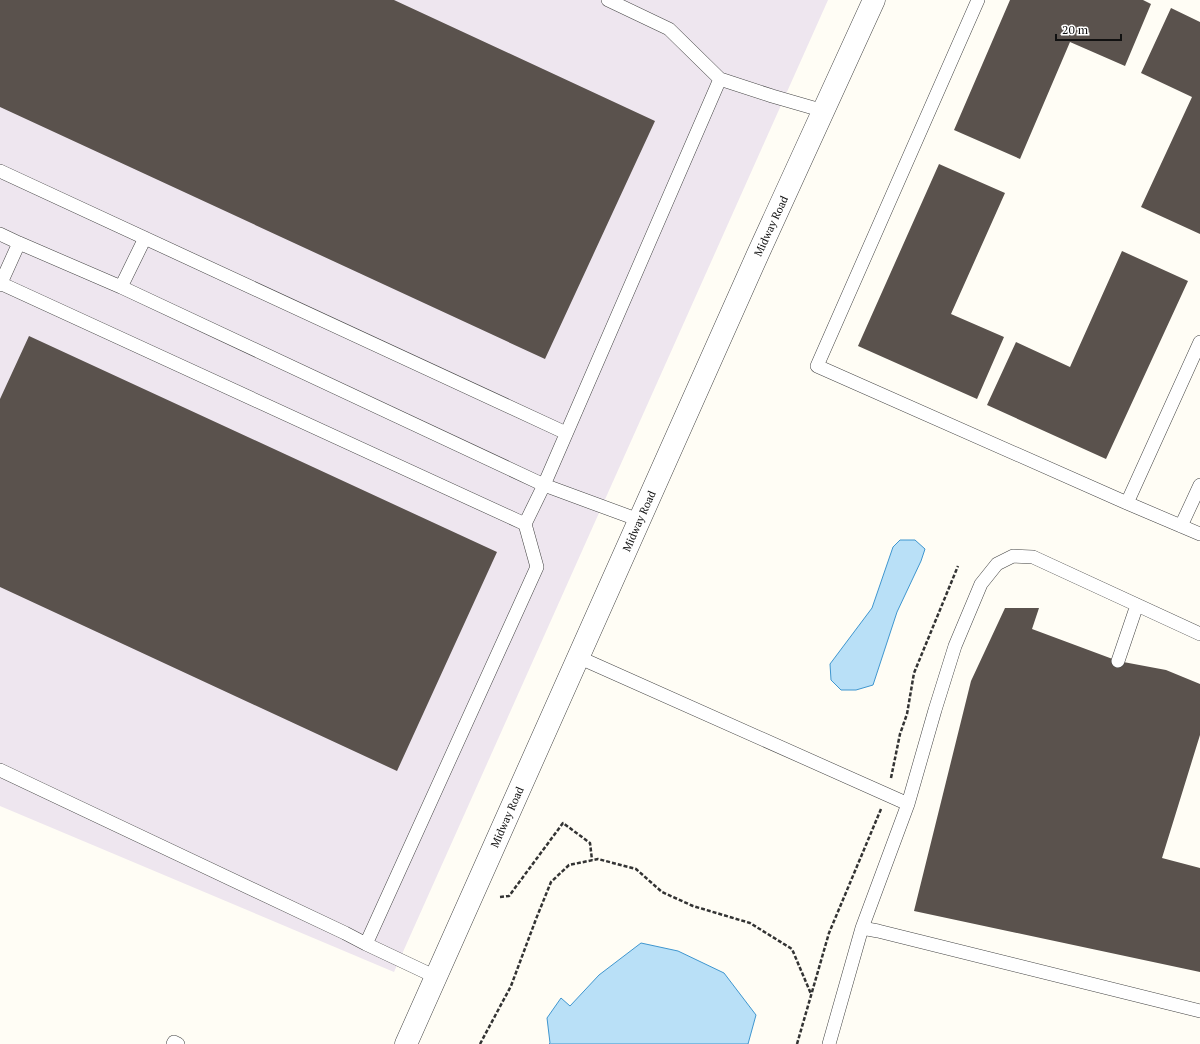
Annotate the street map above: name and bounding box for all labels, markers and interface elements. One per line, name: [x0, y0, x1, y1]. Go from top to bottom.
scale bar: [1056, 16, 1121, 42]
text: 20 m: [1062, 22, 1089, 37]
street label: Midway Road: [751, 193, 791, 259]
street label: Midway Road: [619, 488, 659, 554]
street label: Midway Road: [487, 784, 527, 850]

